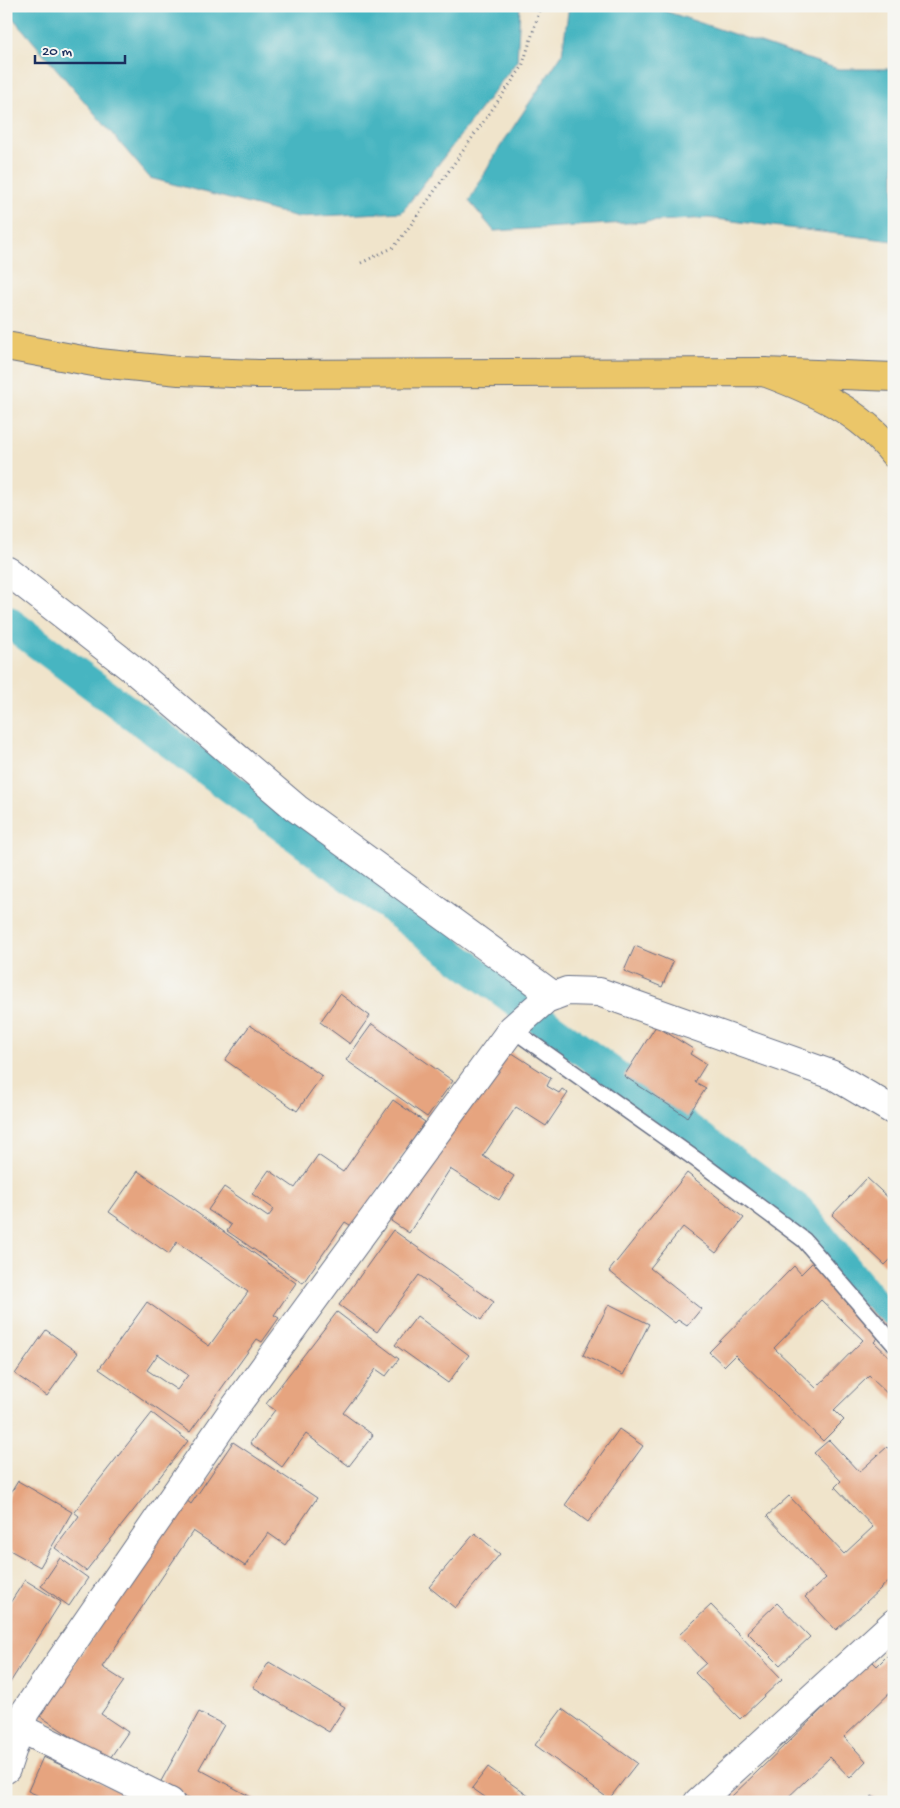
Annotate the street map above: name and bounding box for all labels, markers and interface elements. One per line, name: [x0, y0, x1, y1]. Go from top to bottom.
scale bar: [35, 32, 125, 64]
text: 20 m: [42, 43, 72, 61]

